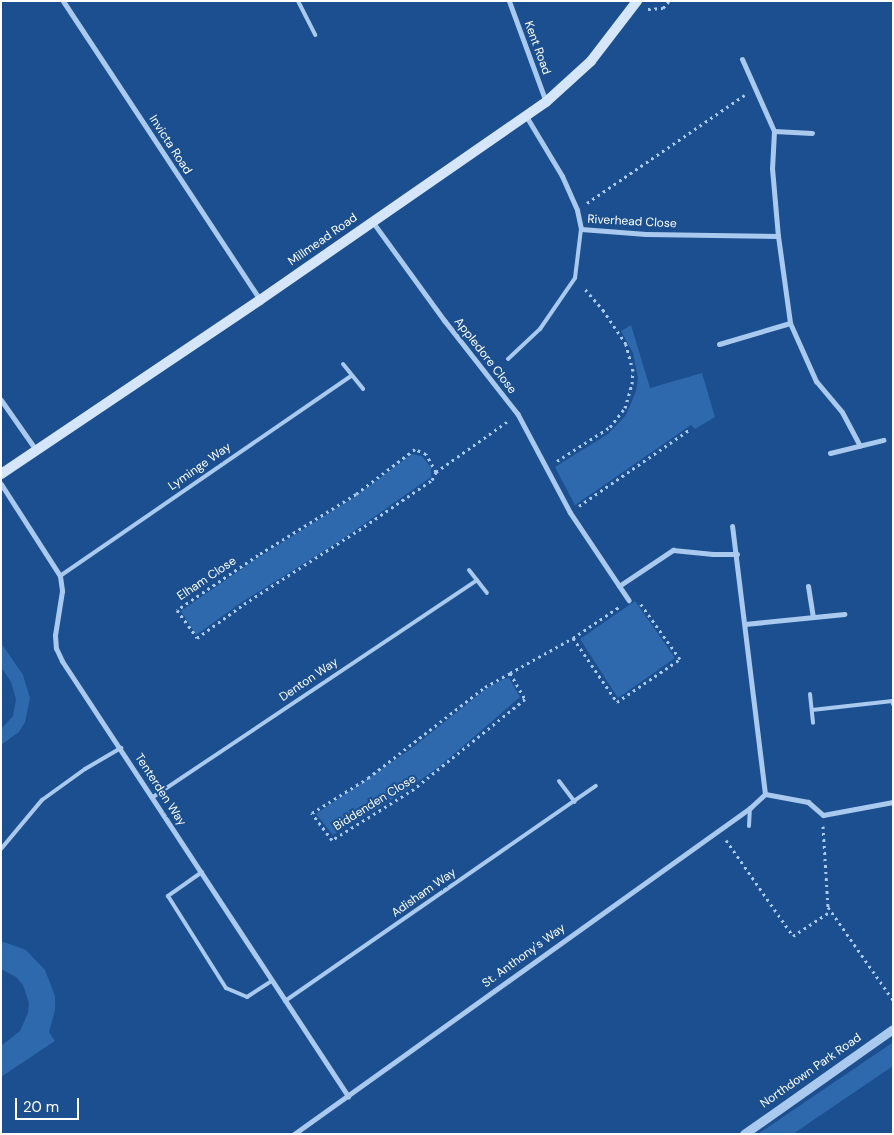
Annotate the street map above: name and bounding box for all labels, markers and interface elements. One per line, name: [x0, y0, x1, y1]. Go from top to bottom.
street label: Kent Road: [521, 19, 553, 77]
street label: Invicta Road: [145, 113, 195, 177]
street label: Millmead Road: [286, 211, 360, 269]
street label: Riverhead Close: [587, 212, 677, 232]
street label: Appledore Close: [451, 315, 519, 397]
street label: Lyminge Way: [166, 440, 234, 494]
street label: Elham Close: [175, 554, 239, 604]
street label: Denton Way: [277, 655, 341, 705]
street label: Tenterden Way: [131, 751, 189, 829]
street label: Biddenden Close: [331, 772, 419, 834]
street label: Adisham Way: [389, 865, 459, 921]
street label: St. Anthony's Way: [480, 921, 568, 991]
street label: Northdown Park Road: [758, 1031, 864, 1111]
scale bar: [18, 1088, 81, 1120]
text: 20 m: [23, 1097, 59, 1117]

